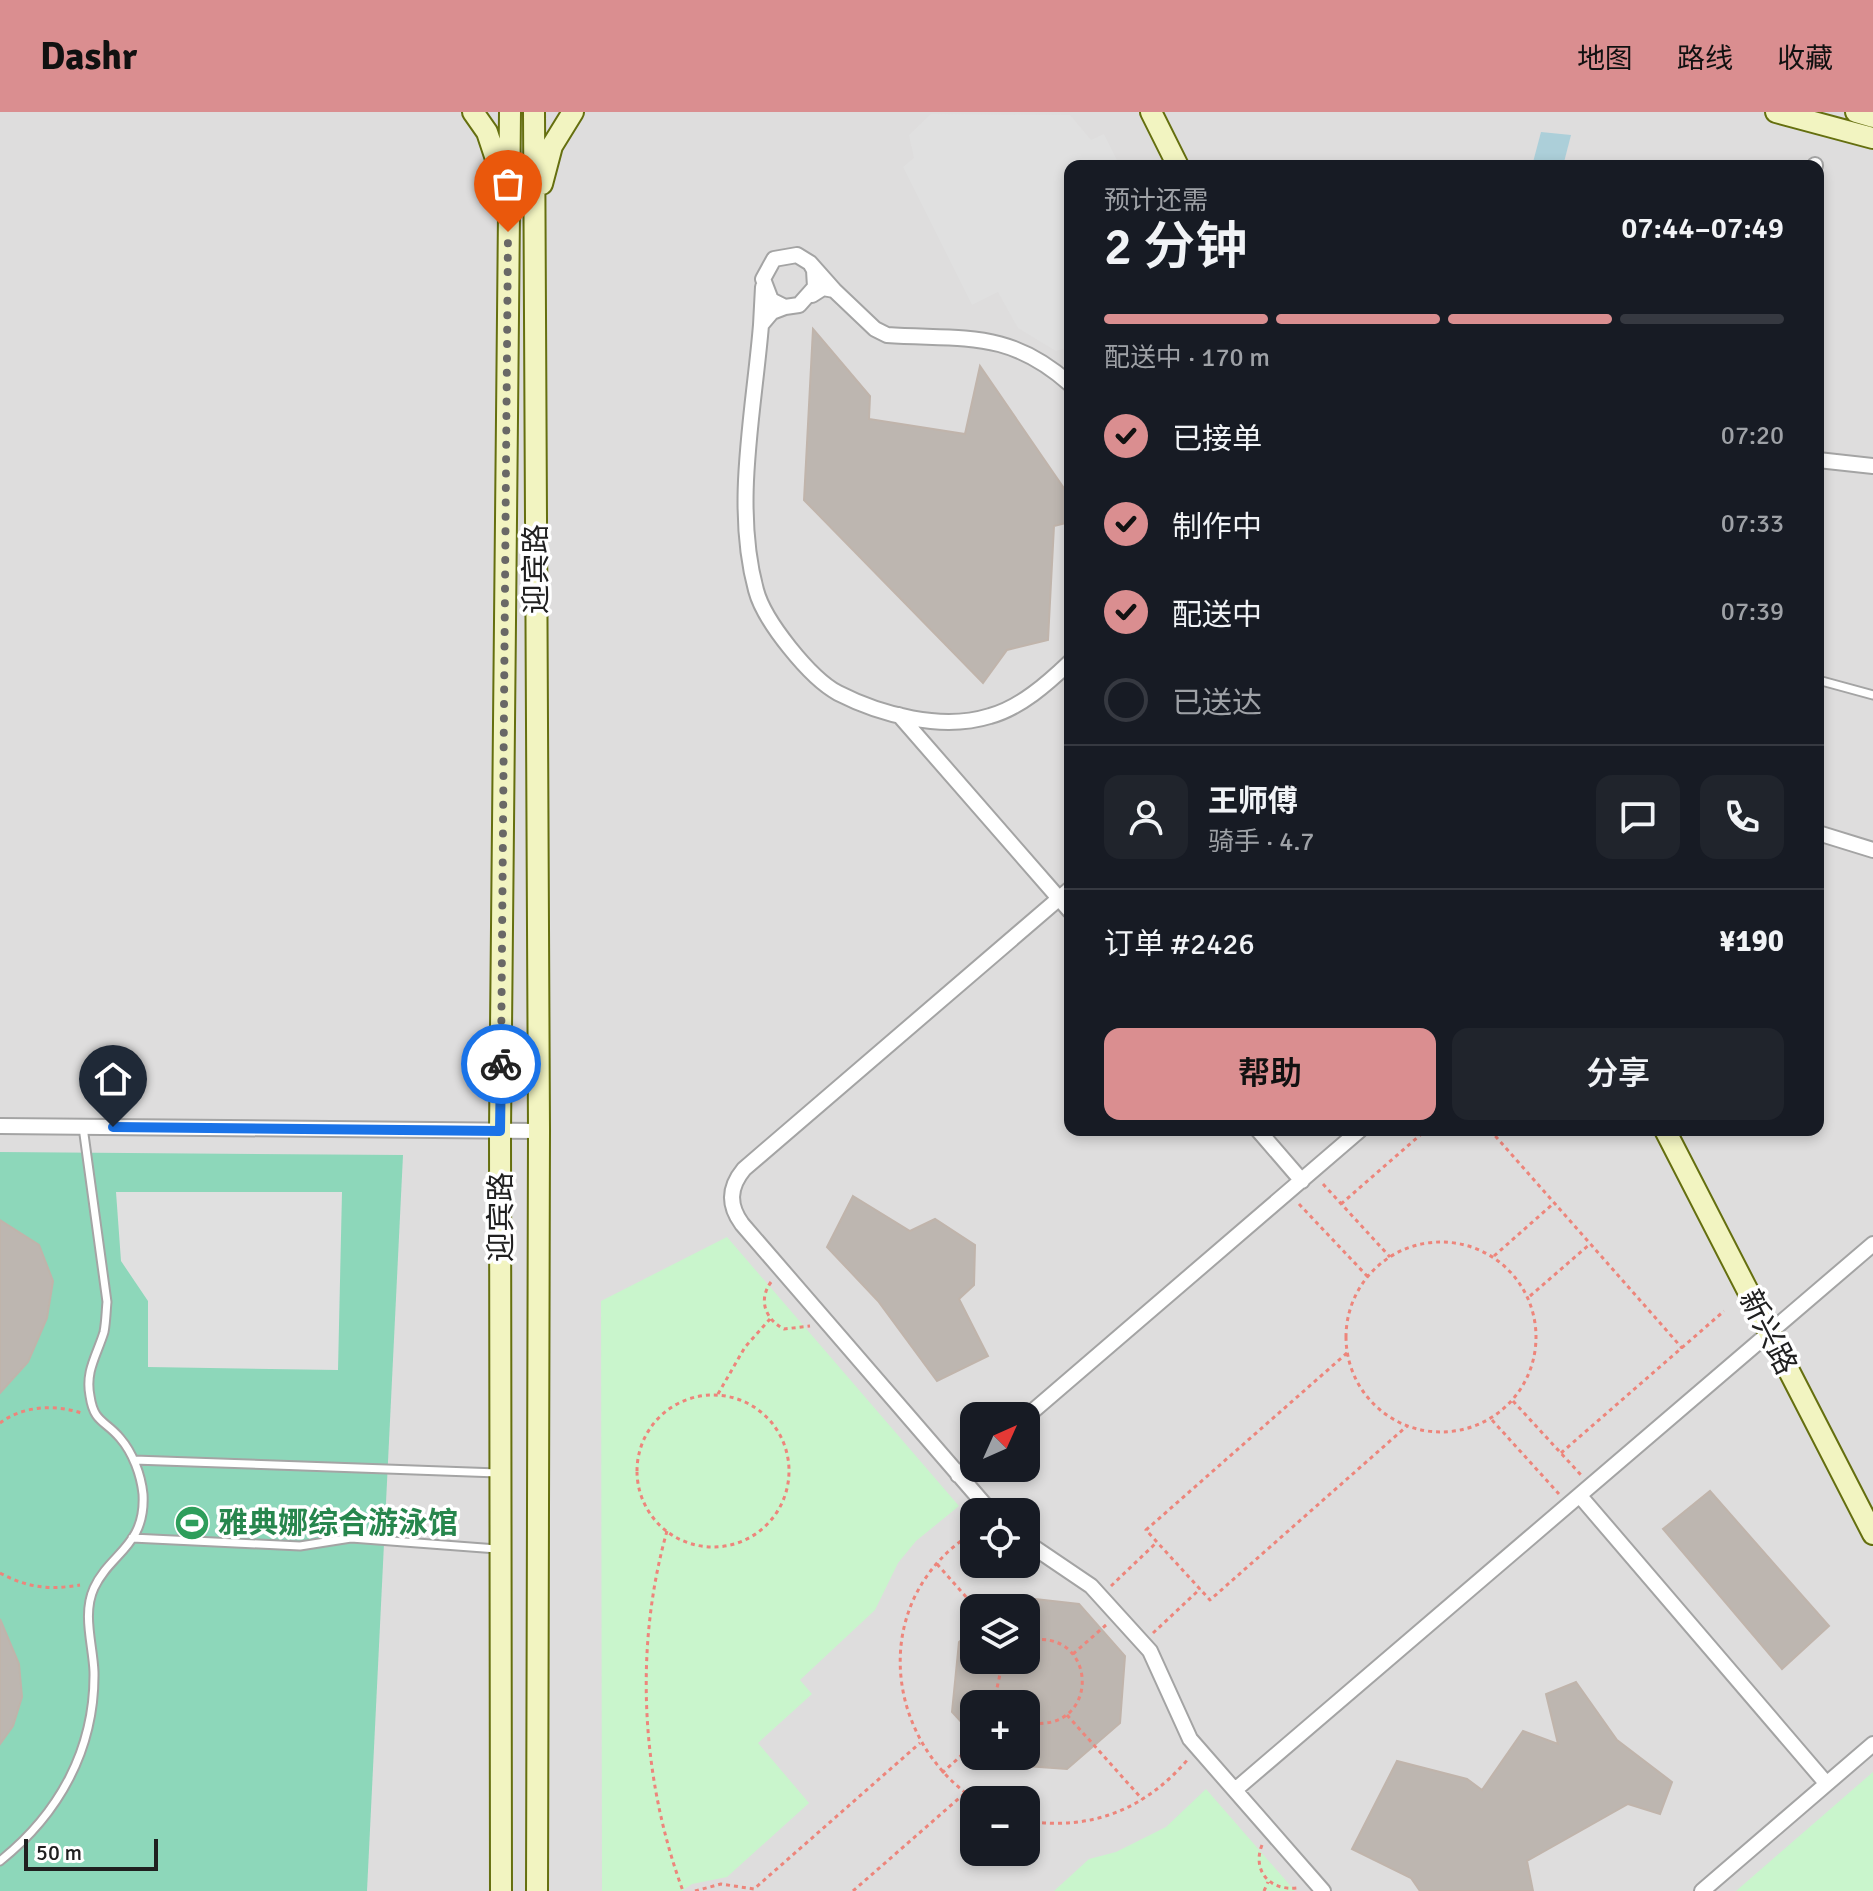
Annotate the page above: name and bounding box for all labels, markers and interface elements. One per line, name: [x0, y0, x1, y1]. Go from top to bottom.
text: Dashr: [40, 33, 137, 80]
text: 地图: [1577, 42, 1633, 76]
text: 路线: [1677, 42, 1733, 76]
text: 收藏: [1777, 42, 1833, 76]
pin: [474, 150, 542, 232]
icon: bag: [486, 162, 530, 206]
text: 预计还需: [1104, 185, 1208, 217]
text: 07:44–07:49: [1621, 210, 1784, 247]
text: 2 分钟: [1104, 215, 1248, 279]
text: 配送中 · 170 m: [1104, 342, 1270, 374]
icon: check: [1104, 414, 1148, 458]
text: 07:20: [1721, 420, 1784, 452]
text: 已接单: [1172, 421, 1262, 458]
icon: check: [1104, 502, 1148, 546]
text: 07:33: [1721, 508, 1784, 540]
text: 制作中: [1172, 509, 1262, 546]
street label: 迎宾路: [518, 524, 555, 614]
icon: check: [1104, 590, 1148, 634]
text: 07:39: [1721, 596, 1784, 628]
text: 配送中: [1172, 597, 1262, 634]
text: 已送达: [1172, 685, 1262, 722]
button: person: [1104, 775, 1188, 859]
button: chat: [1596, 775, 1680, 859]
button: phone: [1700, 775, 1784, 859]
text: 王师傅: [1208, 783, 1298, 820]
text: 骑手 · 4.7: [1208, 826, 1314, 858]
text: ¥190: [1719, 923, 1784, 960]
text: 订单 #2426: [1104, 926, 1255, 963]
courier: [461, 1024, 541, 1104]
button: 帮助: [1104, 1028, 1436, 1120]
button: 分享: [1452, 1028, 1784, 1120]
icon: bike: [479, 1042, 523, 1086]
pin: [79, 1045, 147, 1127]
icon: home: [91, 1057, 135, 1101]
street label: 迎宾路: [483, 1172, 520, 1262]
street label: 新兴路: [1731, 1284, 1804, 1381]
north arrow: [960, 1402, 1040, 1482]
map controls: [960, 1402, 1040, 1866]
button: locate: [960, 1498, 1040, 1578]
sports icon: 雅典娜综合游泳馆: [173, 1504, 211, 1542]
place label: 雅典娜综合游泳馆: [218, 1505, 458, 1542]
button: layers: [960, 1594, 1040, 1674]
button: +: [960, 1690, 1040, 1770]
button: −: [960, 1786, 1040, 1866]
scale bar: [24, 1835, 158, 1871]
text: 50 m: [36, 1839, 82, 1866]

